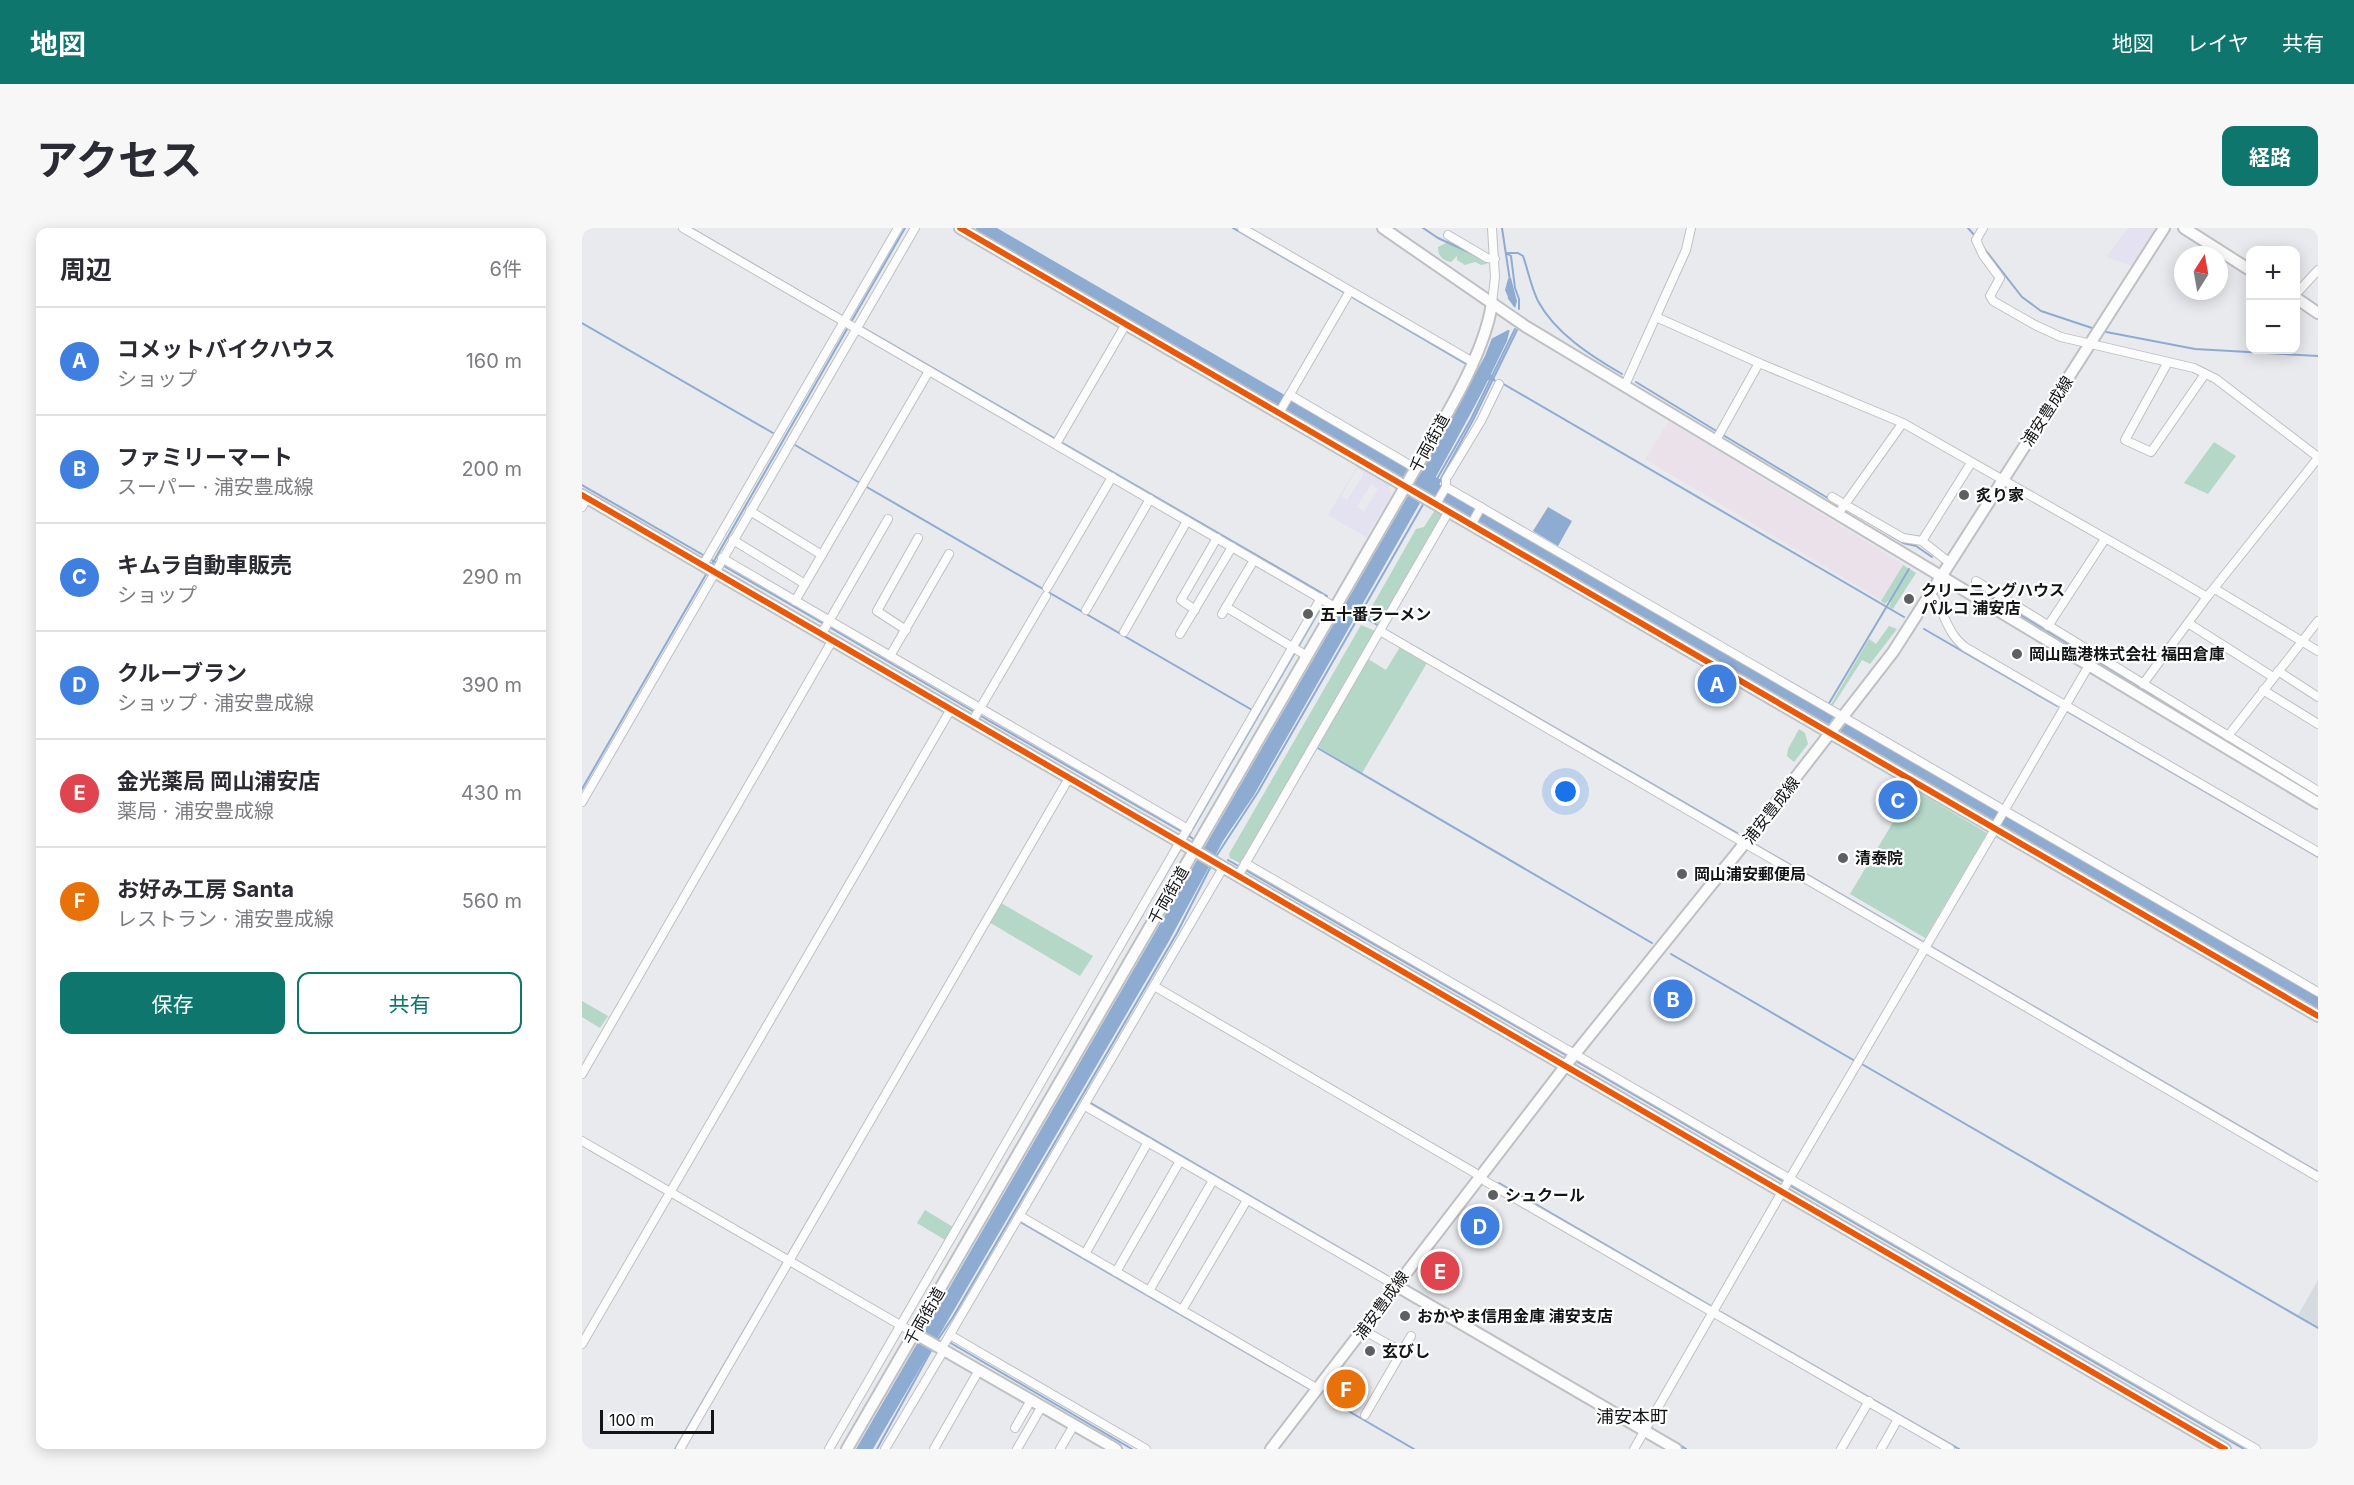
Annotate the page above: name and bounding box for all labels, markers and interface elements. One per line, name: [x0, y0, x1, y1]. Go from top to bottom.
text: 地図: [30, 27, 86, 61]
text: 地図: [2112, 31, 2154, 56]
text: レイヤ: [2187, 31, 2249, 56]
text: 共有: [2282, 31, 2324, 56]
button: 経路: [2222, 126, 2318, 186]
text: アクセス: [36, 134, 202, 185]
north arrow: [2174, 246, 2228, 300]
map controls: [2246, 246, 2300, 354]
button: +: [2246, 246, 2300, 300]
text: 周辺: [60, 254, 112, 285]
text: 6件: [490, 257, 522, 281]
button: −: [2246, 300, 2300, 354]
text: コメットバイクハウス: [117, 336, 335, 362]
text: A: [72, 349, 87, 373]
text: 160 m: [466, 349, 522, 373]
text: ショップ: [117, 367, 197, 391]
street label: 浦安豊成線: [2017, 372, 2077, 450]
street label: 千両街道: [1405, 410, 1453, 476]
text: ファミリーマート: [117, 444, 293, 470]
text: B: [73, 457, 86, 481]
text: 200 m: [461, 457, 522, 481]
text: スーパー · 浦安豊成線: [117, 475, 314, 499]
place label: 炙り家: [1976, 485, 2024, 505]
marker: 炙り家: [1957, 488, 1971, 502]
text: キムラ自動車販売: [117, 552, 292, 578]
text: C: [72, 565, 87, 589]
text: 290 m: [462, 565, 522, 589]
place label: クリーニングハウス パルコ 浦安店: [1921, 580, 2065, 618]
text: ショップ: [117, 583, 197, 607]
marker: クリーニングハウス パルコ 浦安店: [1902, 592, 1916, 606]
place label: 五十番ラーメン: [1320, 604, 1431, 624]
marker: 五十番ラーメン: [1301, 607, 1315, 621]
place label: 岡山臨港株式会社 福田倉庫: [2029, 644, 2225, 664]
marker: 岡山臨港株式会社 福田倉庫: [2010, 647, 2024, 661]
text: クルーブラン: [117, 660, 247, 686]
pin: A: [1698, 662, 1736, 706]
text: D: [72, 673, 87, 697]
text: 390 m: [461, 673, 522, 697]
text: ショップ · 浦安豊成線: [117, 691, 314, 715]
text: 金光薬局 岡山浦安店: [117, 768, 320, 794]
street label: 浦安豊成線: [1738, 772, 1804, 848]
your location: [1551, 777, 1580, 806]
pin: C: [1878, 778, 1918, 822]
text: E: [73, 781, 86, 805]
text: 430 m: [461, 781, 522, 805]
text: 薬局 · 浦安豊成線: [117, 799, 274, 823]
place label: 清泰院: [1855, 848, 1903, 868]
marker: 清泰院: [1836, 851, 1850, 865]
street label: 千両街道: [1143, 862, 1193, 928]
place label: 岡山浦安郵便局: [1694, 864, 1806, 884]
marker: 岡山浦安郵便局: [1675, 867, 1689, 881]
text: お好み工房 Santa: [117, 876, 294, 902]
text: F: [74, 889, 85, 913]
text: 560 m: [462, 889, 522, 913]
text: レストラン · 浦安豊成線: [117, 907, 334, 931]
button: 保存: [60, 972, 285, 1034]
button: 共有: [297, 972, 522, 1034]
pin: B: [1654, 976, 1692, 1022]
place label: シュクール: [1505, 1185, 1585, 1205]
marker: シュクール: [1486, 1188, 1500, 1202]
pin: D: [1460, 1204, 1500, 1248]
pin: E: [1420, 1248, 1460, 1294]
street label: 浦安豊成線: [1349, 1267, 1413, 1343]
street label: 千両街道: [899, 1283, 949, 1349]
place label: おかやま信用金庫 浦安支店: [1417, 1306, 1613, 1326]
marker: おかやま信用金庫 浦安支店: [1398, 1309, 1412, 1323]
place label: 玄びし: [1382, 1341, 1430, 1361]
marker: 玄びし: [1363, 1344, 1377, 1358]
pin: F: [1326, 1366, 1365, 1412]
district label: 浦安本町: [1596, 1406, 1668, 1427]
scale bar: [600, 1407, 714, 1434]
text: 100 m: [609, 1410, 654, 1430]

